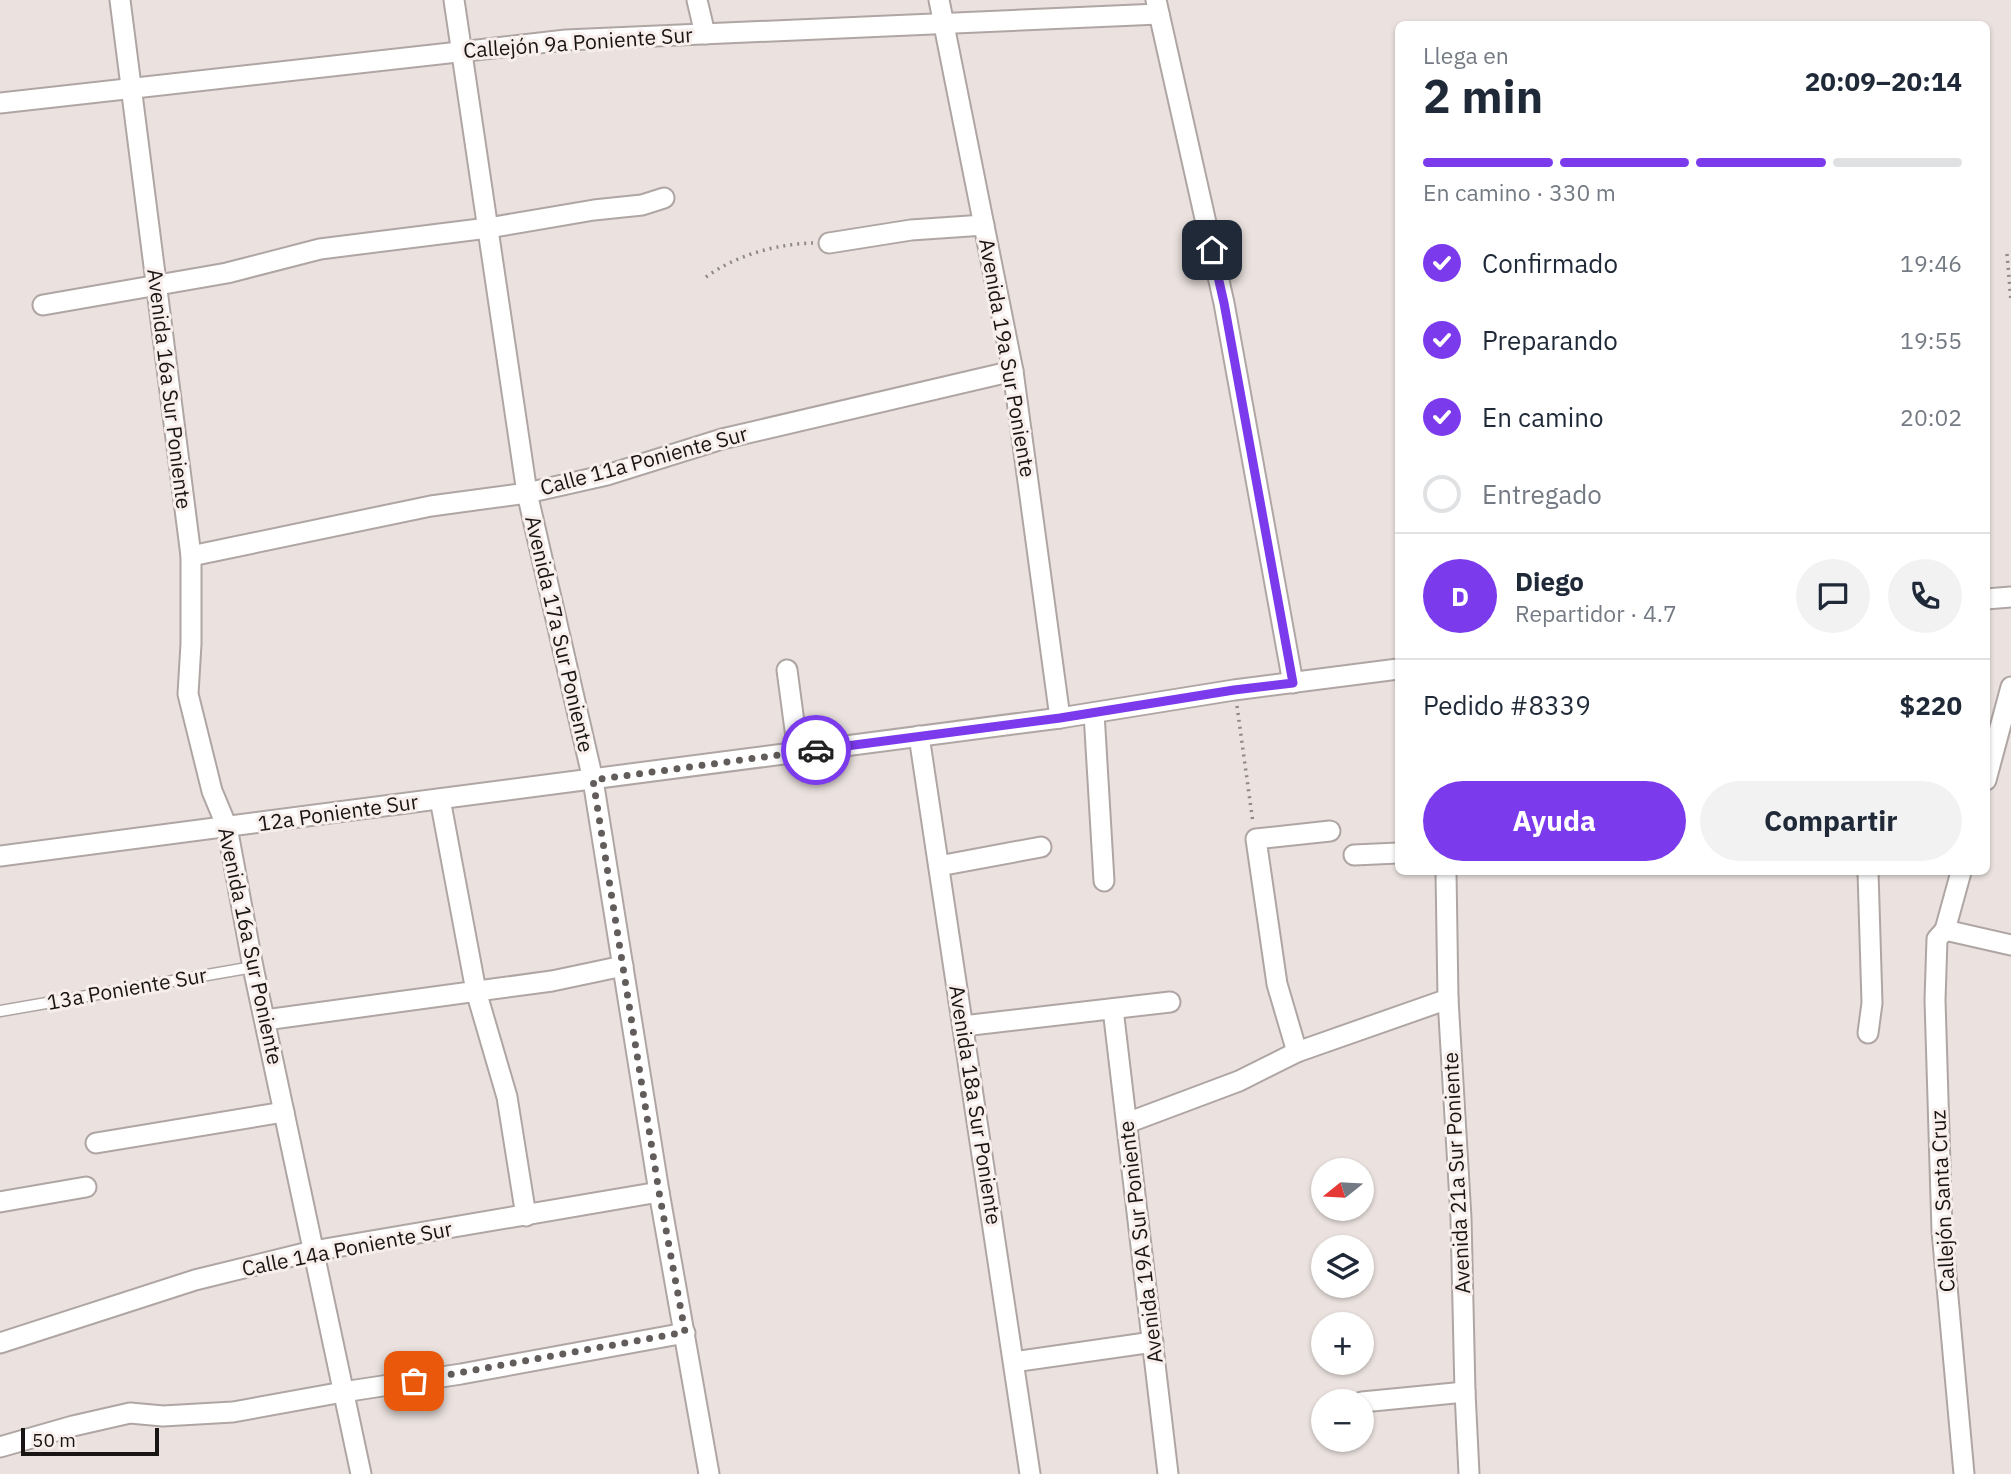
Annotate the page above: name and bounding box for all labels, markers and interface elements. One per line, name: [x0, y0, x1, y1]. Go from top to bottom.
street label: Callejón 9a Poniente Sur: [462, 20, 694, 64]
text: Llega en: [1423, 40, 1509, 70]
text: 20:09–20:14: [1805, 64, 1962, 98]
text: 2 min: [1423, 66, 1543, 126]
text: En camino · 330 m: [1423, 177, 1616, 207]
pin: [1182, 220, 1242, 280]
icon: home: [1193, 231, 1231, 269]
street label: Avenida 19a Sur Poniente: [973, 236, 1043, 479]
icon: check: [1423, 244, 1461, 282]
text: Confirmado: [1482, 246, 1618, 280]
text: 19:46: [1900, 248, 1962, 278]
street label: Avenida 16a Sur Poniente: [141, 267, 199, 511]
icon: check: [1423, 321, 1461, 359]
text: Preparando: [1482, 323, 1618, 357]
text: 19:55: [1900, 325, 1962, 355]
icon: check: [1423, 398, 1461, 436]
text: En camino: [1482, 400, 1604, 434]
text: 20:02: [1900, 402, 1962, 432]
street label: Calle 11a Poniente Sur: [537, 419, 751, 501]
text: Entregado: [1482, 477, 1602, 511]
street label: Avenida 17a Sur Poniente: [519, 513, 601, 755]
button: chat: [1796, 559, 1870, 633]
button: phone: [1888, 559, 1962, 633]
text: Diego: [1515, 564, 1584, 598]
text: D: [1451, 579, 1469, 613]
text: Repartidor · 4.7: [1515, 598, 1677, 628]
text: Pedido #8339: [1423, 688, 1591, 722]
text: $220: [1900, 688, 1962, 722]
courier: [781, 715, 851, 785]
icon: car: [797, 731, 835, 769]
button: Ayuda: [1423, 781, 1686, 861]
button: Compartir: [1700, 781, 1962, 861]
street label: 12a Poniente Sur: [256, 787, 420, 837]
street label: Avenida 16a Sur Poniente: [212, 825, 290, 1067]
street label: 13a Poniente Sur: [45, 960, 209, 1016]
street label: Avenida 18a Sur Poniente: [943, 983, 1009, 1227]
street label: Avenida 21a Sur Poniente: [1436, 1052, 1476, 1295]
street label: Callejón Santa Cruz: [1923, 1109, 1961, 1293]
street label: Avenida 19A Sur Poniente: [1111, 1119, 1169, 1365]
north arrow: [1311, 1158, 1374, 1222]
map controls: [1311, 1158, 1374, 1452]
street label: Calle 14a Poniente Sur: [239, 1214, 455, 1282]
button: layers: [1311, 1235, 1374, 1298]
button: +: [1311, 1312, 1374, 1375]
pin: [384, 1351, 444, 1411]
icon: bag: [395, 1362, 433, 1400]
button: −: [1311, 1389, 1374, 1452]
scale bar: [21, 1425, 159, 1457]
text: 50 m: [32, 1428, 76, 1452]

